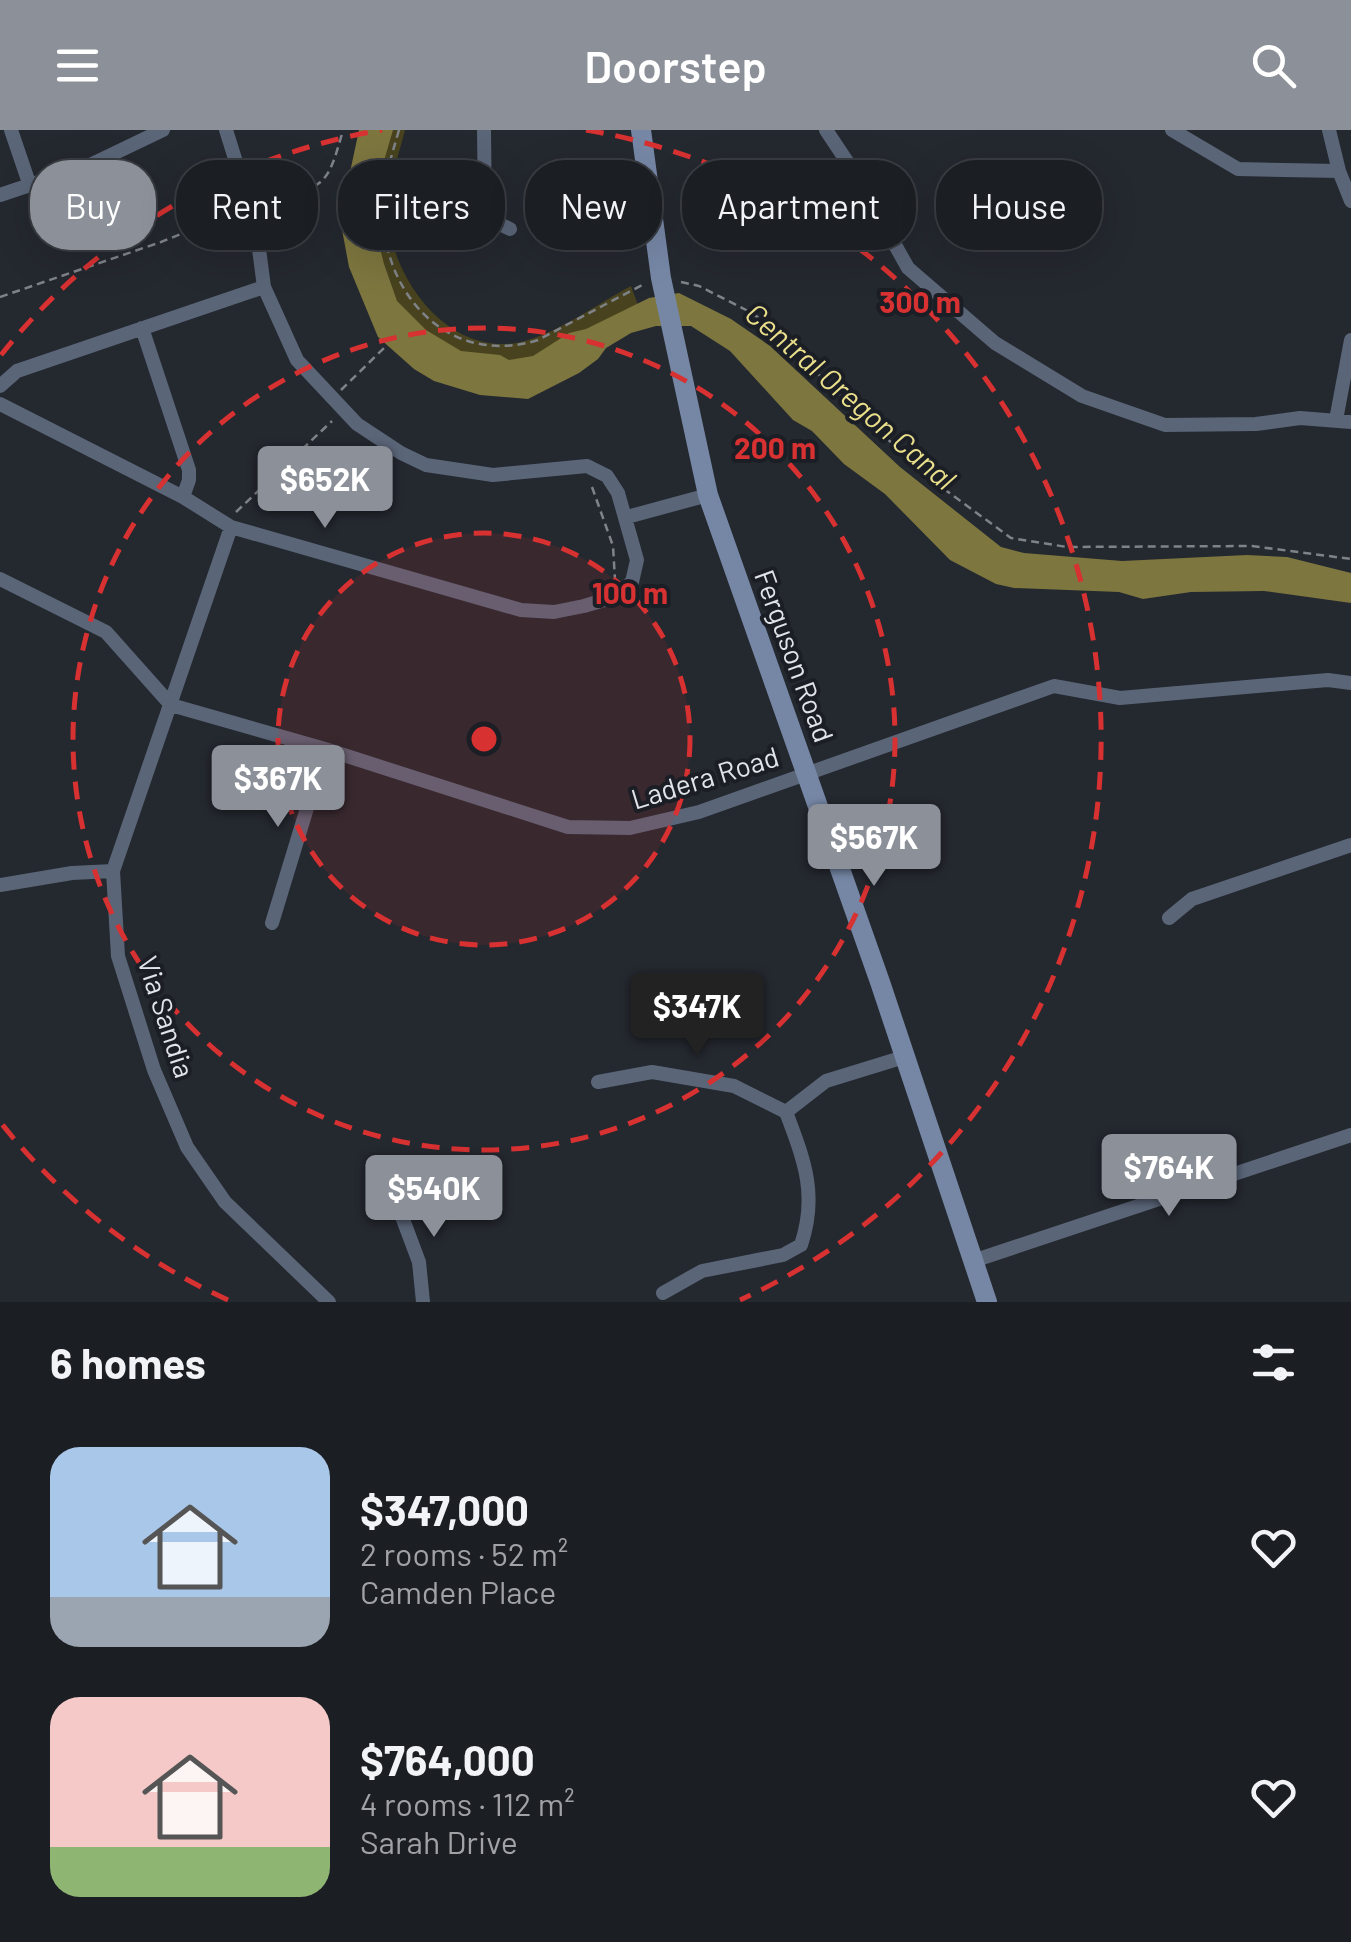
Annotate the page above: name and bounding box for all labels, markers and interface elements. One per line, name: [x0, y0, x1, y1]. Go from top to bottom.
icon: menu: [50, 38, 105, 93]
text: Doorstep: [584, 38, 767, 92]
icon: search: [1246, 38, 1301, 93]
chip: Buy: [30, 160, 156, 250]
chip: Rent: [176, 160, 318, 250]
chip: Filters: [338, 160, 505, 250]
chip: New: [525, 160, 662, 250]
chip: Apartment: [682, 160, 916, 250]
chip: House: [936, 160, 1102, 250]
text: 300 m: [879, 283, 961, 319]
water label: Central Oregon Canal: [739, 294, 964, 497]
text: 200 m: [734, 429, 816, 465]
pin: $652K: [255, 446, 395, 531]
text: $652K: [280, 459, 370, 497]
street label: Ferguson Road: [748, 565, 842, 746]
text: 100 m: [592, 574, 668, 610]
centre of rings: [466, 721, 502, 757]
street label: Ladera Road: [627, 739, 783, 816]
pin: $367K: [208, 745, 348, 830]
text: $367K: [234, 758, 322, 796]
pin: $567K: [804, 804, 944, 889]
text: $567K: [830, 817, 918, 855]
street label: Via Sandia: [131, 952, 203, 1082]
pin: $347K: [627, 973, 767, 1058]
text: $347K: [653, 986, 741, 1024]
pin: $764K: [1099, 1134, 1239, 1219]
text: $764K: [1124, 1147, 1214, 1185]
pin: $540K: [364, 1155, 504, 1240]
text: $540K: [387, 1168, 481, 1206]
icon: filters: [1246, 1335, 1301, 1390]
text: 6 homes: [50, 1337, 206, 1387]
text: $347,000: [360, 1484, 529, 1534]
icon: home: [130, 1487, 250, 1607]
icon: heart: [1246, 1520, 1301, 1575]
text: 2 rooms · 52 m²: [360, 1534, 568, 1572]
text: Camden Place: [360, 1572, 556, 1610]
text: $764,000: [360, 1734, 535, 1784]
icon: home: [130, 1737, 250, 1857]
icon: heart: [1246, 1770, 1301, 1825]
text: 4 rooms · 112 m²: [360, 1784, 575, 1822]
text: Sarah Drive: [360, 1822, 518, 1860]

